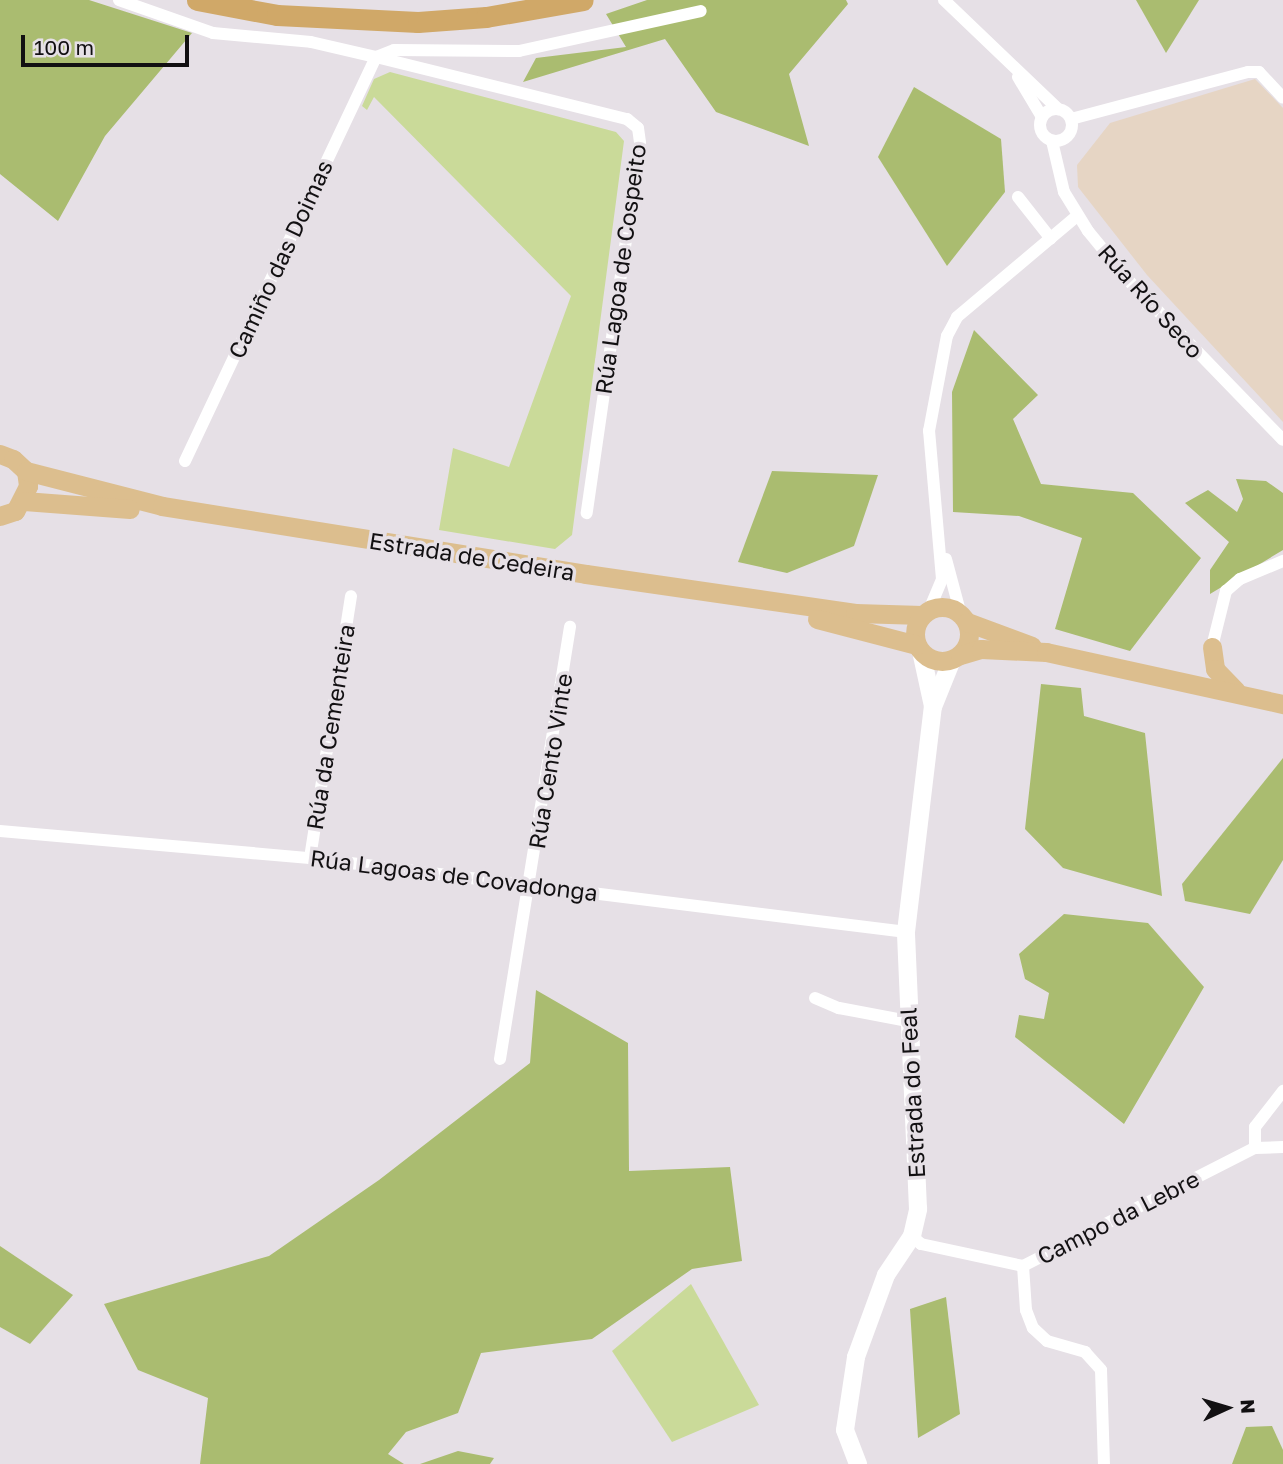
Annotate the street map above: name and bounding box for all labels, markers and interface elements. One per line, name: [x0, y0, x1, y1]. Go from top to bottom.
scale bar: [24, 21, 192, 65]
text: 100 m: [34, 34, 94, 60]
street label: Rúa Lagoa de Cospeito: [589, 142, 651, 396]
street label: Camiño das Doimas: [222, 155, 338, 363]
street label: Rúa Río Seco: [1093, 238, 1209, 364]
street label: Estrada de Cedeira: [367, 526, 577, 586]
street label: Rúa da Cementeira: [300, 622, 360, 832]
street label: Rúa Cento Vinte: [522, 671, 578, 851]
street label: Rúa Lagoas de Covadonga: [309, 844, 599, 906]
street label: Estrada do Feal: [894, 1007, 930, 1179]
street label: Campo da Lebre: [1032, 1164, 1204, 1270]
north arrow: [1192, 1373, 1262, 1443]
text: N: [1236, 1398, 1260, 1415]

